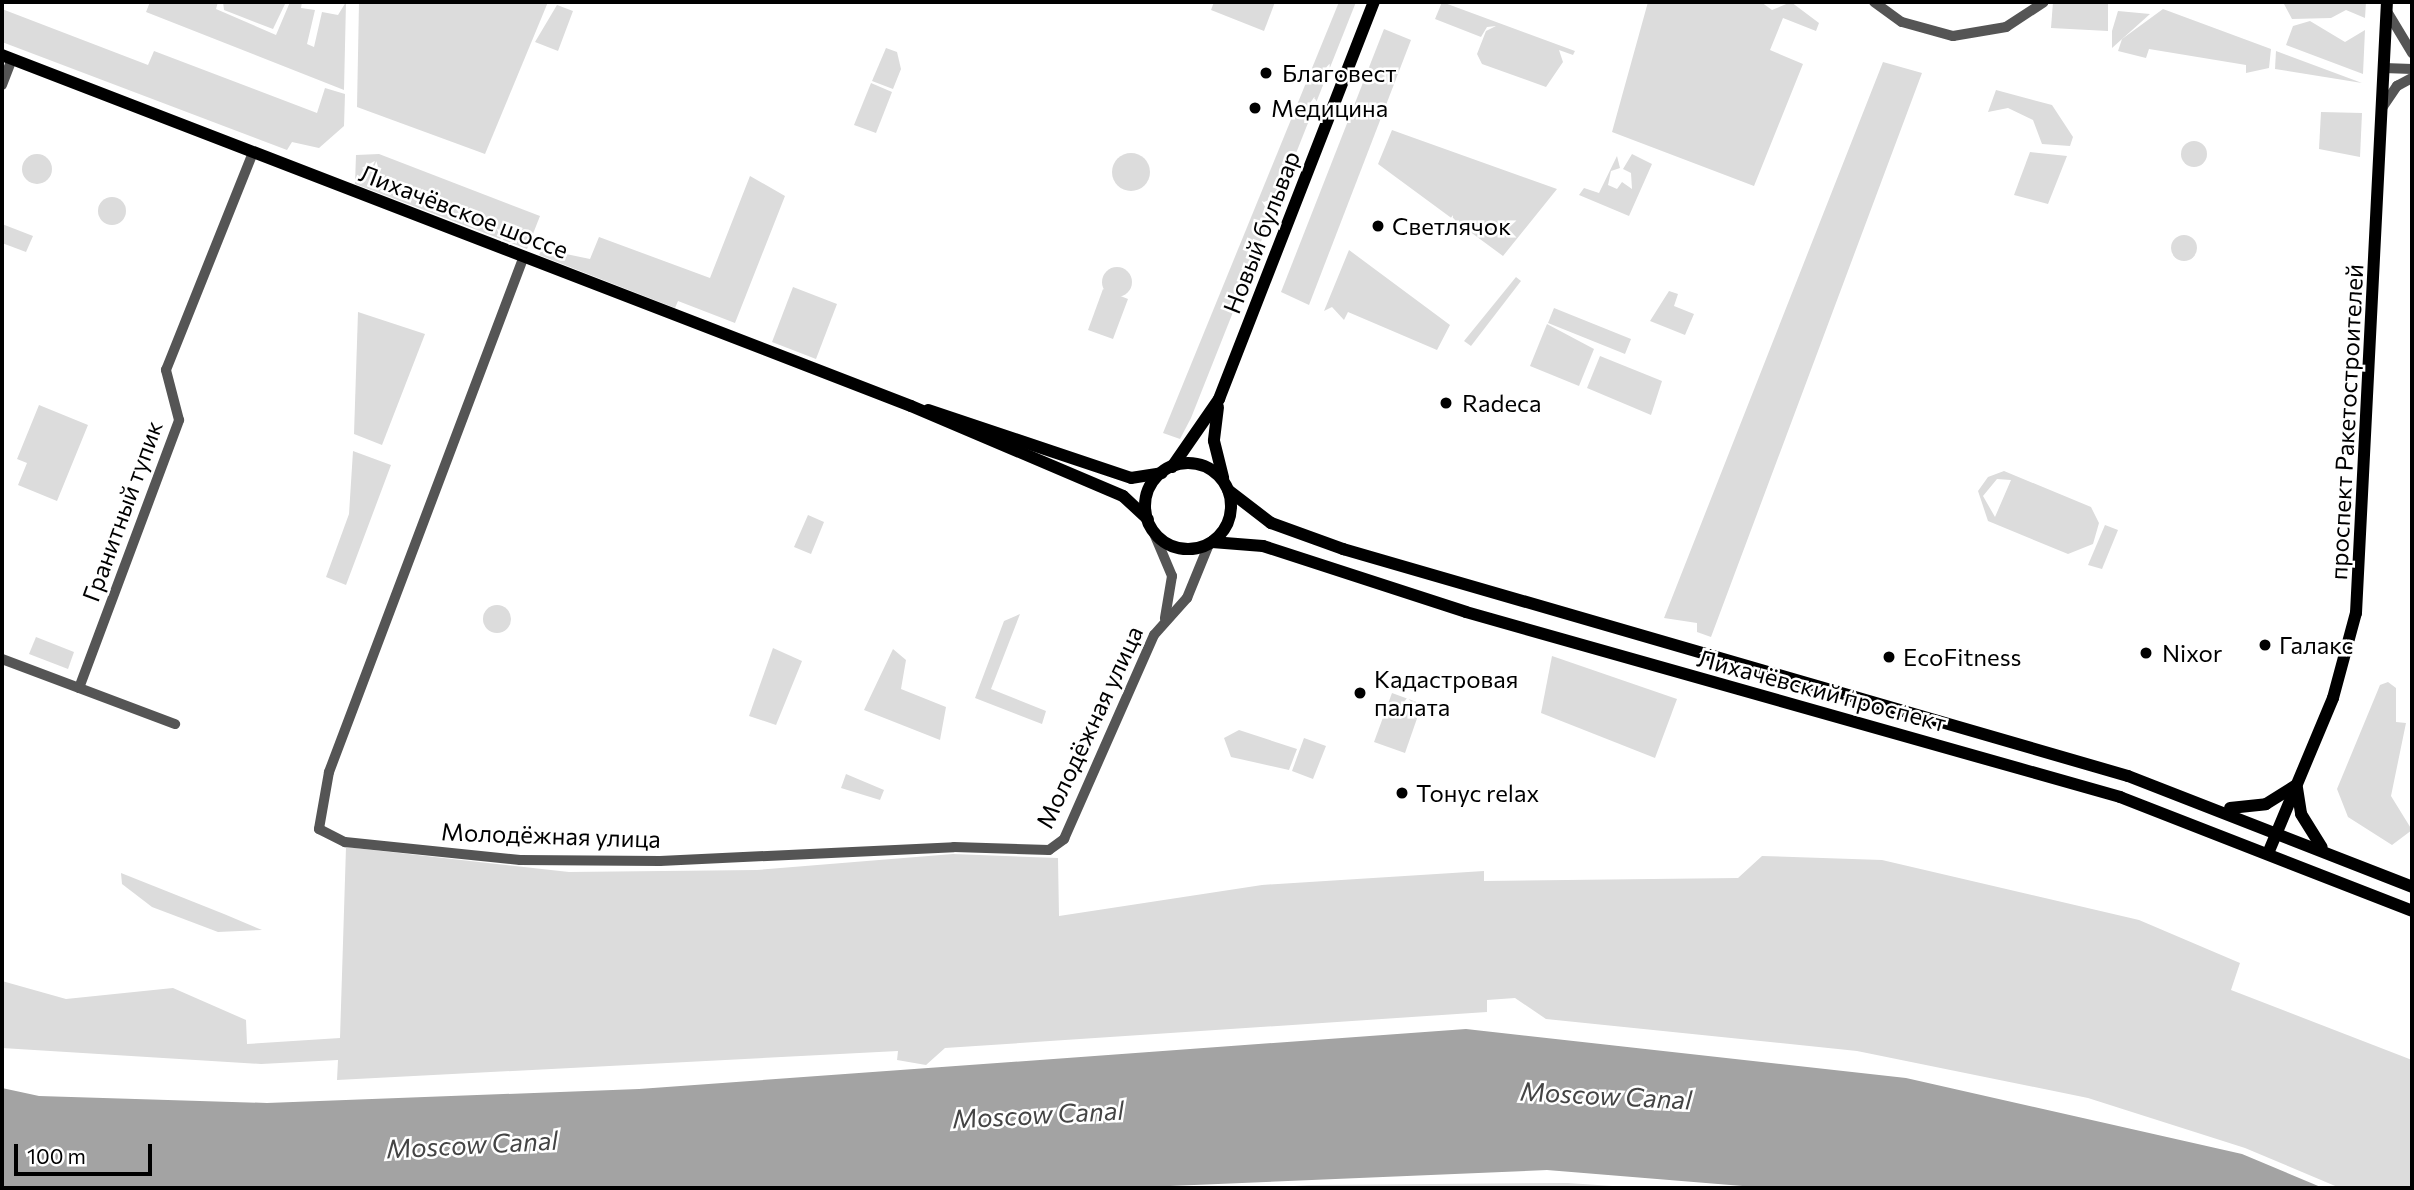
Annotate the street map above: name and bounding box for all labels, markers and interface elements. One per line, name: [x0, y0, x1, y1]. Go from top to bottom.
place label: Благовест: [1282, 59, 1397, 87]
marker: Благовест: [1256, 63, 1276, 83]
place label: Медицина: [1271, 94, 1388, 122]
marker: Медицина: [1245, 98, 1265, 118]
street label: Новый бульвар: [1217, 147, 1305, 317]
street label: Лихачёвское шоссе: [355, 158, 573, 264]
place label: Светлячок: [1392, 212, 1511, 240]
marker: Светлячок: [1370, 218, 1386, 234]
street label: проспект Ракетостроителей: [2323, 263, 2369, 581]
place label: Radeca: [1462, 389, 1542, 417]
marker: Radeca: [1436, 393, 1456, 413]
street label: Гранитный тупик: [76, 417, 168, 605]
street label: Молодёжная улица: [1029, 621, 1149, 833]
place label: Галакс: [2279, 631, 2353, 659]
marker: Галакс: [2257, 637, 2273, 653]
place label: Nixor: [2162, 639, 2222, 667]
street label: Лихачёвский проспект: [1694, 643, 1950, 737]
place label: EcoFitness: [1903, 643, 2021, 671]
marker: Nixor: [2136, 643, 2156, 663]
marker: EcoFitness: [1881, 649, 1897, 665]
place label: Кадастровая палата: [1374, 665, 1518, 721]
marker: Кадастровая палата: [1352, 685, 1368, 701]
place label: Тонус relax: [1416, 779, 1539, 807]
marker: Тонус relax: [1394, 785, 1410, 801]
street label: Молодёжная улица: [441, 817, 661, 853]
water label: Moscow Canal: [1519, 1075, 1693, 1115]
water label: Moscow Canal: [951, 1094, 1125, 1134]
water label: Moscow Canal: [385, 1124, 559, 1164]
scale bar: [18, 1130, 156, 1174]
text: 100 m: [27, 1143, 86, 1168]

